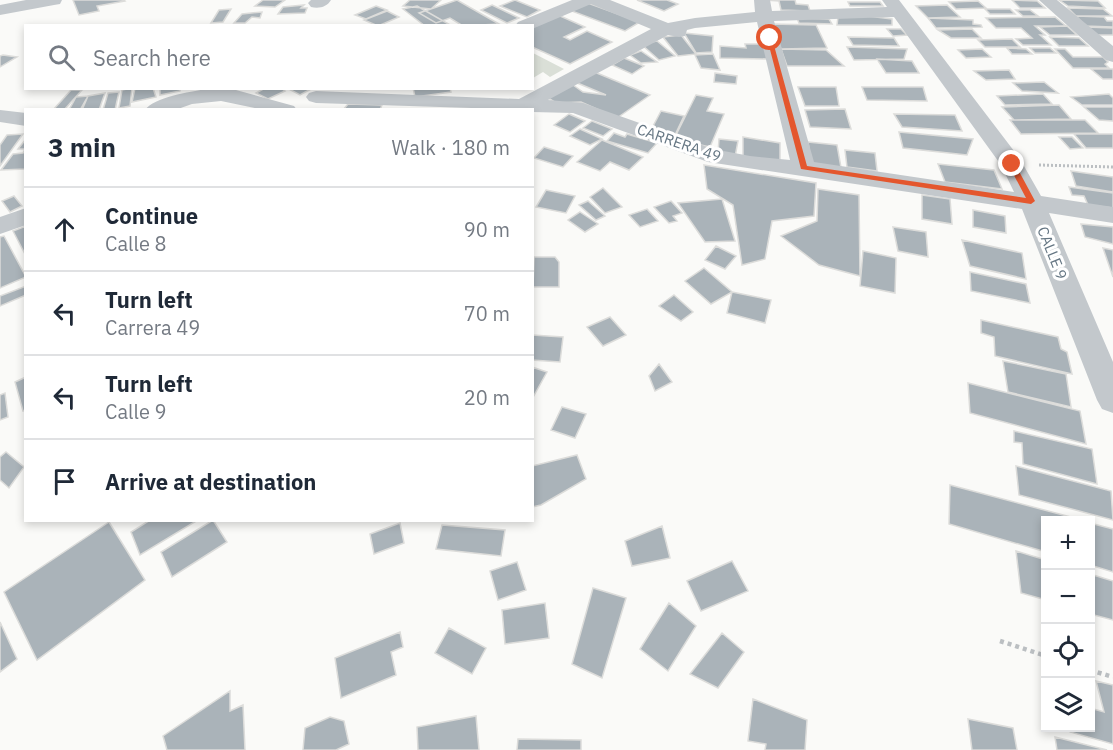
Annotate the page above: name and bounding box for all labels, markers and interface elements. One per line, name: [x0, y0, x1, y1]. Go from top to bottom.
search box: [24, 24, 534, 90]
route start: [756, 24, 782, 50]
icon: search: [45, 41, 78, 74]
text: Search here: [93, 43, 211, 72]
street label: CARRERA 49: [635, 119, 724, 166]
text: 3 min: [48, 130, 116, 164]
text: Walk · 180 m: [392, 134, 510, 161]
route end: [998, 150, 1024, 176]
text: Continue: [105, 201, 198, 230]
icon: ahead: [48, 213, 81, 246]
text: 90 m: [464, 216, 510, 243]
street label: CALLE 9: [1033, 224, 1072, 282]
text: Calle 8: [105, 230, 167, 257]
text: Turn left: [105, 285, 193, 314]
icon: left: [48, 297, 81, 330]
text: 70 m: [464, 300, 510, 327]
text: Carrera 49: [105, 314, 200, 341]
text: Turn left: [105, 369, 193, 398]
icon: left: [48, 381, 81, 414]
text: 20 m: [464, 384, 510, 411]
text: Calle 9: [105, 398, 167, 425]
icon: arrive: [48, 465, 81, 498]
text: Arrive at destination: [105, 467, 316, 496]
map controls: [1041, 516, 1095, 732]
button: +: [1041, 516, 1095, 570]
button: −: [1041, 570, 1095, 624]
button: locate: [1041, 624, 1095, 678]
button: layers: [1041, 678, 1095, 732]

